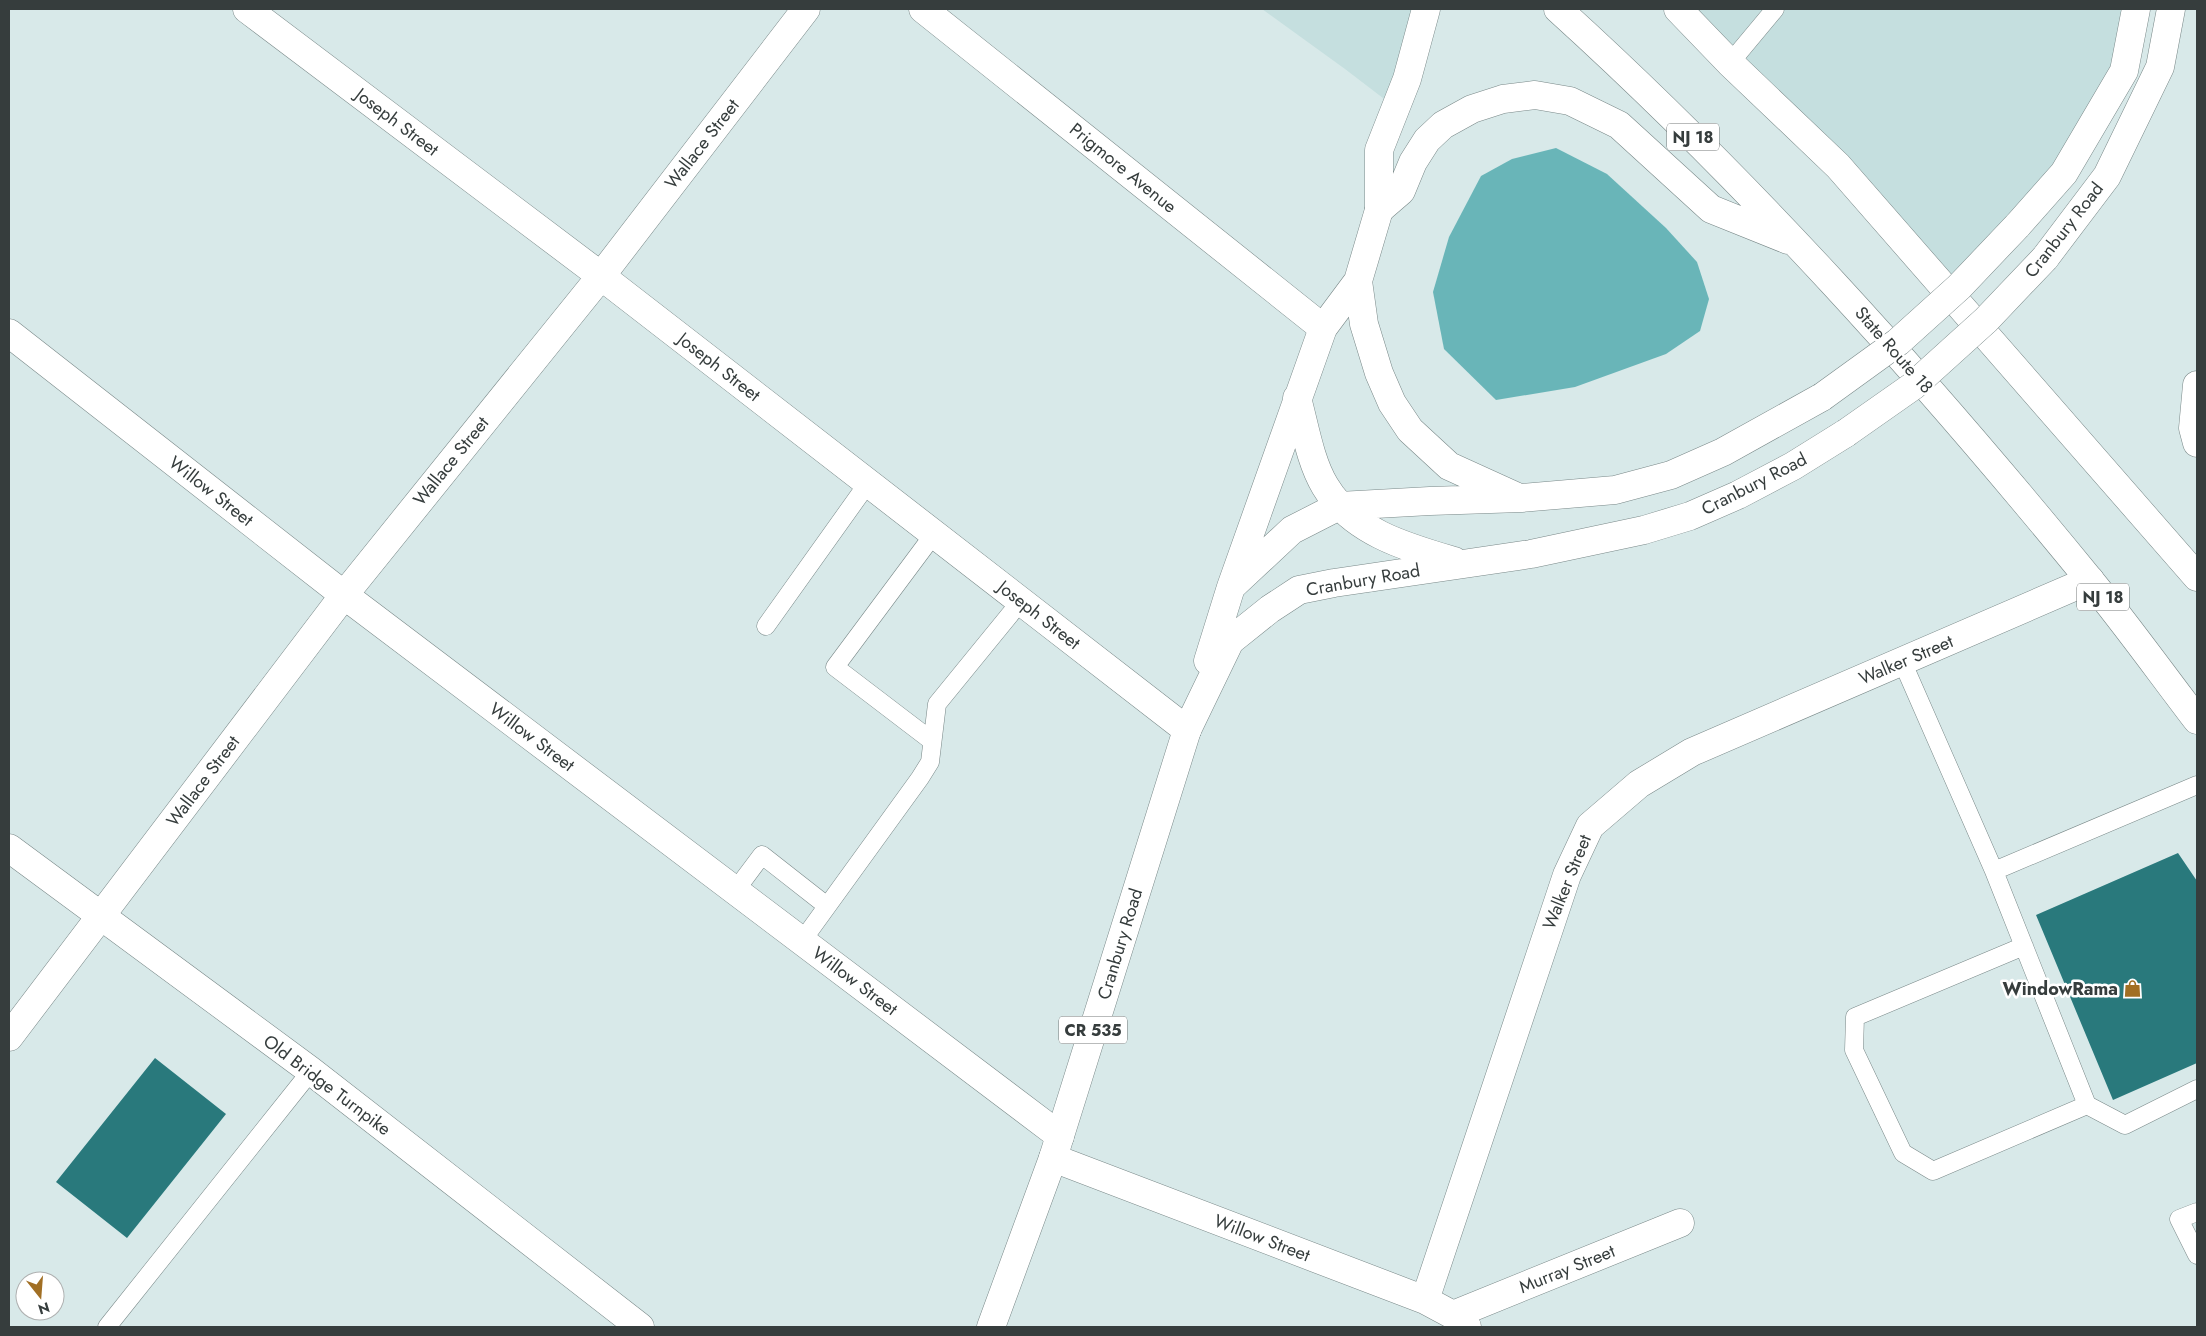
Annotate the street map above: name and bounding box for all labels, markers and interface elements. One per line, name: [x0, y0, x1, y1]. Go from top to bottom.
street label: Joseph Street: [348, 81, 445, 162]
street label: Wallace Street: [659, 93, 746, 194]
street label: Prigmore Avenue: [1064, 117, 1182, 219]
road number: NJ 18: [1667, 124, 1719, 150]
street label: Cranbury Road: [2018, 177, 2110, 283]
street label: State Route 18: [1849, 301, 1939, 399]
street label: Joseph Street: [671, 325, 766, 408]
street label: Wallace Street: [407, 410, 495, 511]
street label: Cranbury Road: [1697, 446, 1811, 522]
street label: Willow Street: [163, 450, 259, 533]
street label: Cranbury Road: [1304, 557, 1422, 603]
street label: Joseph Street: [991, 573, 1086, 656]
road number: NJ 18: [2077, 584, 2129, 610]
street label: Walker Street: [1855, 628, 1958, 692]
street label: Willow Street: [484, 696, 581, 778]
street label: Wallace Street: [160, 730, 246, 832]
street label: Walker Street: [1536, 830, 1598, 933]
street label: Cranbury Road: [1091, 885, 1149, 1003]
street label: Willow Street: [807, 940, 904, 1022]
place label: WindowRama: [2003, 976, 2118, 1002]
shop icon: WindowRama: [2122, 979, 2142, 999]
road number: CR 535: [1059, 1016, 1127, 1044]
street label: Old Bridge Turnpike: [258, 1028, 396, 1142]
street label: Willow Street: [1210, 1208, 1314, 1268]
street label: Murray Street: [1515, 1238, 1619, 1300]
north arrow: [15, 1271, 65, 1321]
text: N: [36, 1297, 52, 1320]

